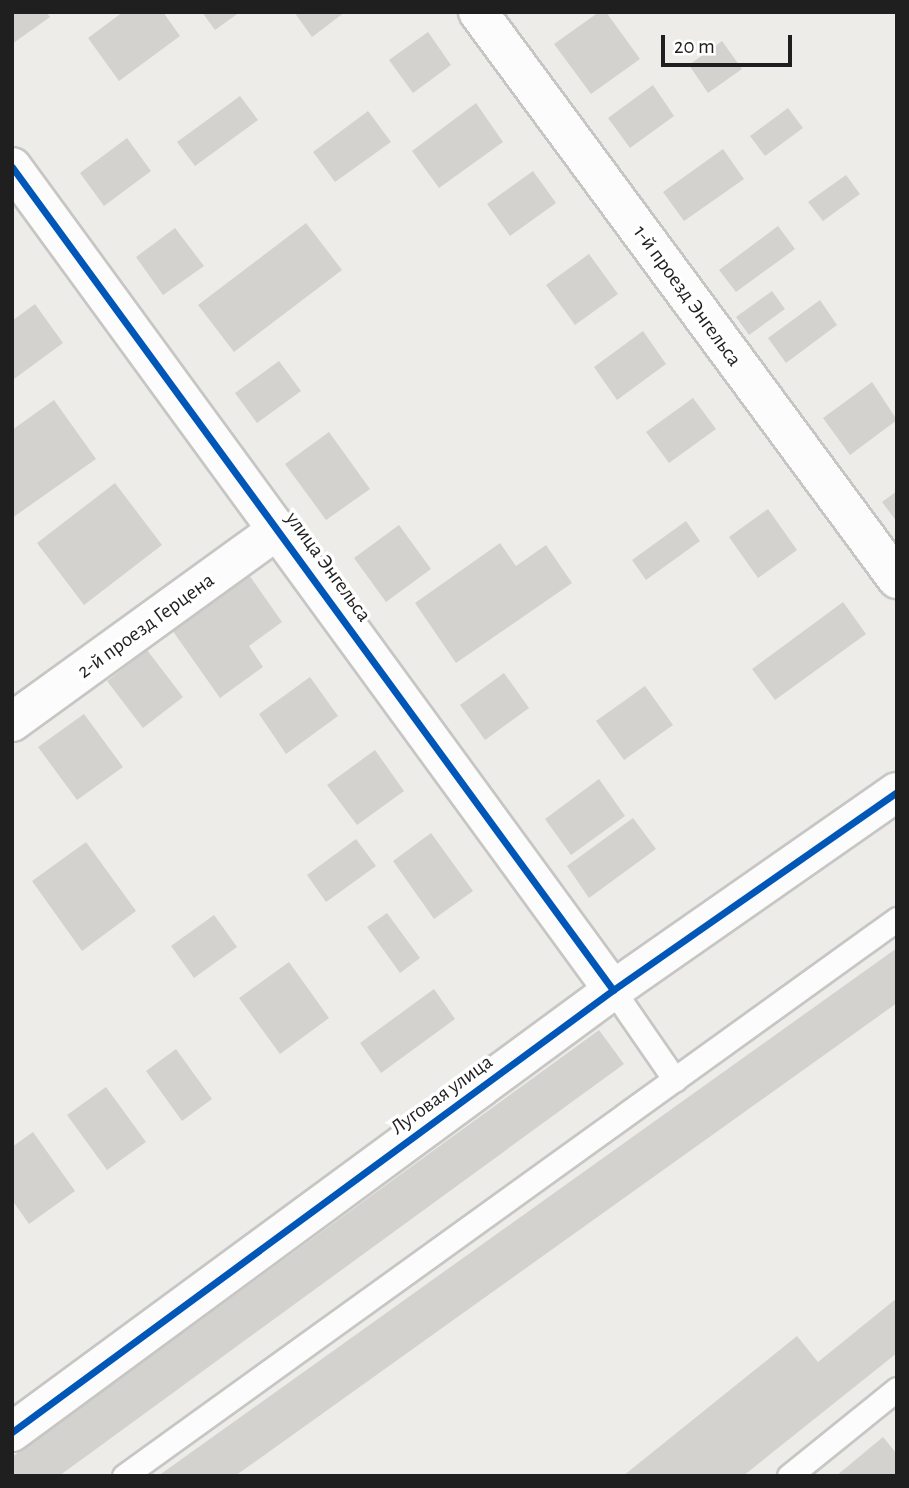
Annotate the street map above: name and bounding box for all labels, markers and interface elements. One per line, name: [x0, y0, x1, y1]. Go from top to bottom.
scale bar: [664, 21, 795, 65]
text: 20 m: [674, 36, 715, 57]
street label: 1-й проезд Энгельса: [627, 221, 747, 371]
street label: улица Энгельса: [280, 507, 376, 627]
street label: 2-й проезд Герцена: [72, 568, 220, 684]
street label: Луговая улица: [386, 1050, 498, 1140]

